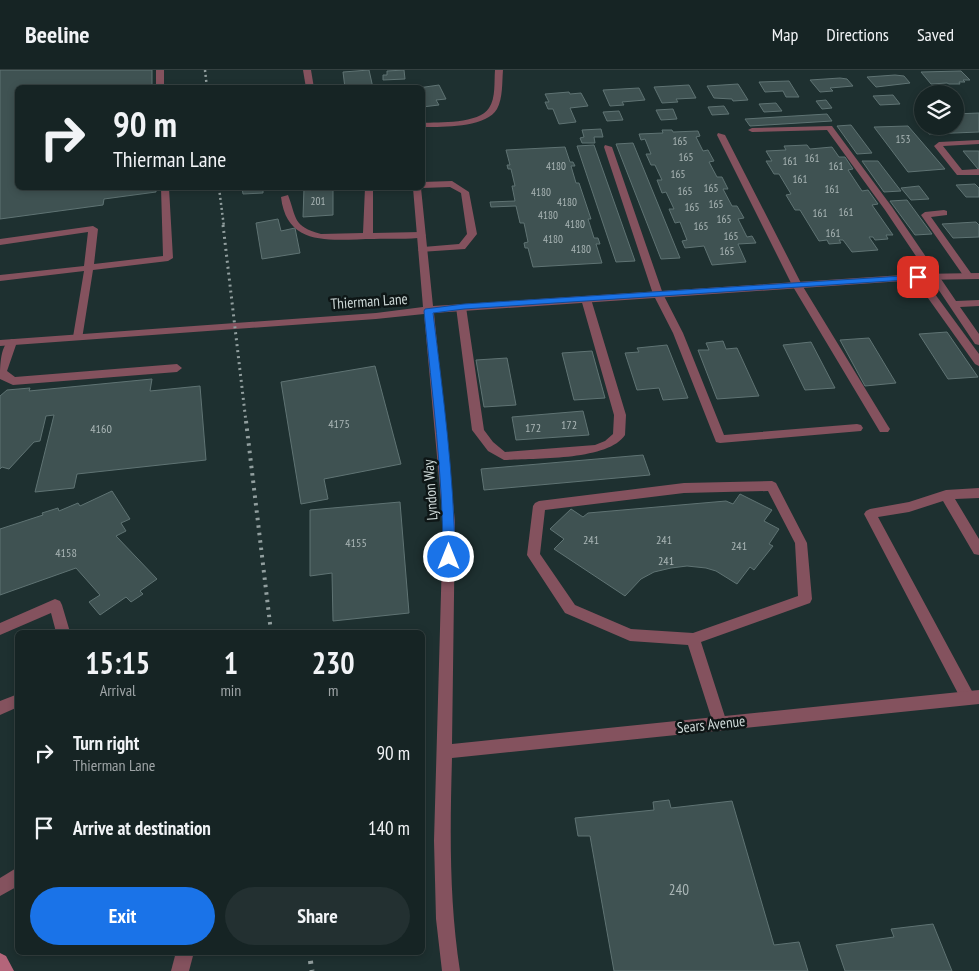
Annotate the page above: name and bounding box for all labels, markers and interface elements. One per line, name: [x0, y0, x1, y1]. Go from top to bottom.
text: Beeline: [25, 19, 90, 50]
text: Map: [772, 23, 798, 46]
text: Directions: [826, 23, 889, 46]
text: Saved: [917, 23, 954, 46]
map controls: [914, 85, 964, 135]
button: layers: [914, 85, 964, 135]
text: 90 m: [113, 101, 177, 147]
icon: right: [30, 105, 95, 170]
house number: 153: [896, 132, 910, 146]
house number: 165: [673, 134, 687, 148]
text: Thierman Lane: [113, 145, 226, 173]
house number: 165: [679, 150, 693, 164]
house number: 161: [805, 151, 819, 165]
house number: 161: [783, 154, 797, 168]
house number: 4180: [546, 159, 566, 173]
house number: 161: [829, 159, 843, 173]
house number: 165: [671, 167, 685, 181]
house number: 161: [793, 172, 807, 186]
house number: 165: [704, 181, 718, 195]
house number: 161: [825, 182, 839, 196]
house number: 165: [678, 184, 692, 198]
house number: 4180: [531, 185, 551, 199]
house number: 201: [311, 194, 325, 208]
house number: 4180: [557, 195, 577, 209]
house number: 165: [709, 197, 723, 211]
house number: 165: [685, 200, 699, 214]
house number: 161: [839, 205, 853, 219]
house number: 161: [813, 206, 827, 220]
house number: 4180: [538, 208, 558, 222]
house number: 165: [717, 212, 731, 226]
house number: 4180: [565, 217, 585, 231]
house number: 165: [694, 219, 708, 233]
house number: 161: [826, 226, 840, 240]
house number: 165: [724, 229, 738, 243]
house number: 4180: [543, 232, 563, 246]
house number: 4180: [571, 242, 591, 256]
house number: 165: [720, 244, 734, 258]
pin: [897, 256, 939, 298]
icon: arrive: [904, 263, 932, 291]
street label: Thierman Lane: [330, 289, 408, 313]
house number: 4175: [328, 416, 350, 431]
house number: 172: [561, 417, 577, 432]
house number: 172: [525, 420, 541, 435]
house number: 4160: [90, 421, 112, 436]
street label: Lyndon Way: [418, 459, 442, 521]
position arrow: [422, 530, 474, 582]
house number: 241: [583, 532, 599, 547]
house number: 241: [656, 532, 672, 547]
house number: 4155: [345, 535, 367, 550]
house number: 241: [731, 538, 747, 553]
house number: 4158: [55, 545, 77, 560]
house number: 241: [658, 553, 674, 568]
text: 15:15: [85, 643, 150, 682]
text: 1: [224, 643, 238, 682]
text: 230: [312, 643, 355, 682]
text: Arrival: [100, 680, 136, 700]
text: min: [220, 680, 241, 700]
text: m: [328, 680, 338, 700]
street label: Sears Avenue: [676, 711, 746, 737]
text: Turn right: [73, 731, 139, 755]
icon: right: [30, 739, 58, 767]
text: 90 m: [377, 741, 410, 765]
text: Thierman Lane: [73, 755, 155, 775]
icon: arrive: [30, 814, 58, 842]
text: Arrive at destination: [73, 816, 211, 840]
text: 140 m: [368, 816, 410, 840]
house number: 240: [669, 880, 689, 899]
button: Exit: [30, 887, 215, 945]
button: Share: [225, 887, 410, 945]

